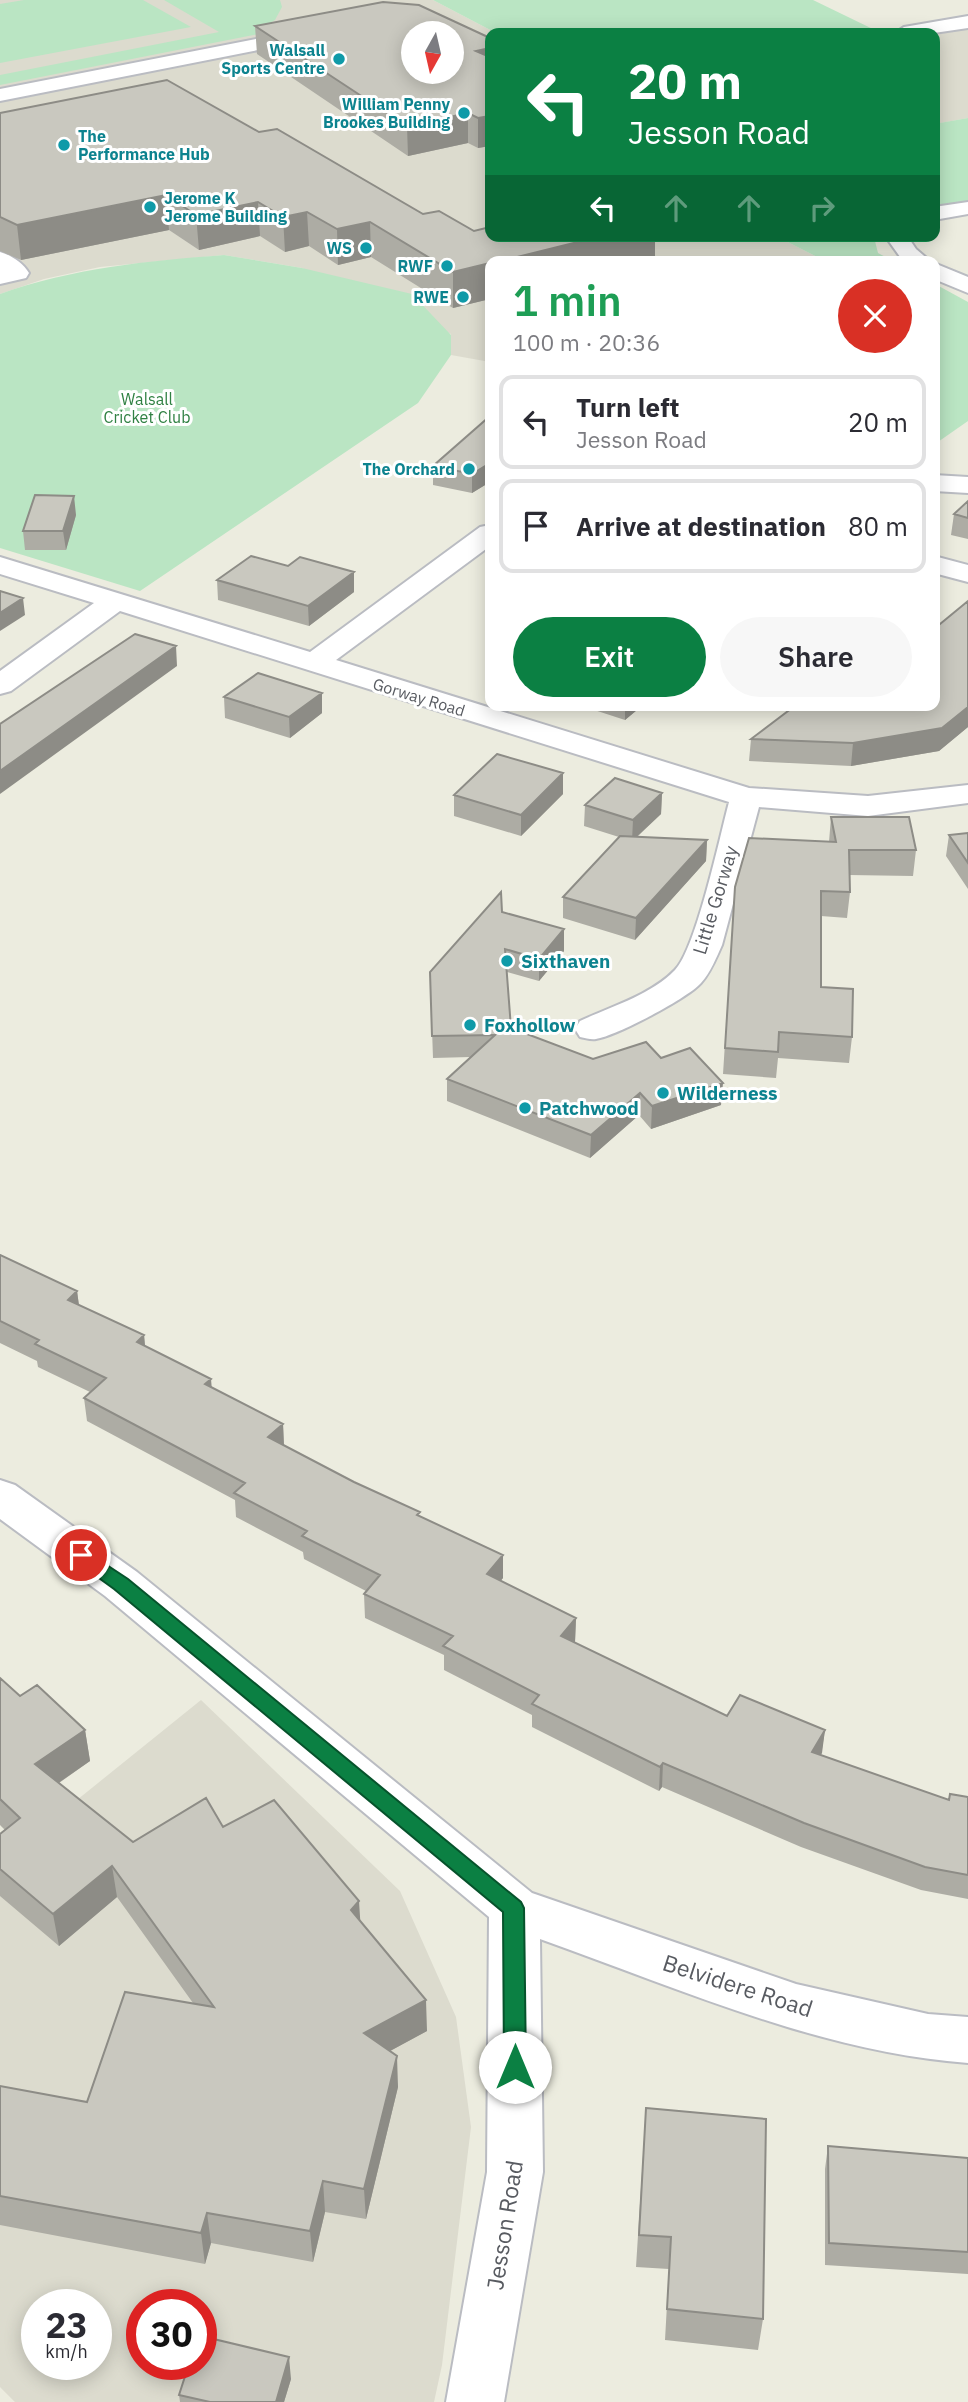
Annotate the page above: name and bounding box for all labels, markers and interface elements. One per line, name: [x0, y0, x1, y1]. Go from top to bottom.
north arrow: [401, 21, 464, 84]
map controls: [401, 21, 464, 84]
place label: Walsall Sports Centre: [221, 40, 325, 78]
text: 20 m: [628, 49, 742, 112]
marker: Walsall Sports Centre: [331, 51, 347, 67]
icon: left: [513, 56, 604, 147]
place label: William Penny Brookes Building: [323, 94, 450, 132]
marker: William Penny Brookes Building: [456, 105, 472, 121]
text: Jesson Road: [628, 111, 810, 153]
place label: The Performance Hub: [78, 126, 210, 164]
marker: The Performance Hub: [56, 137, 72, 153]
place label: Jerome K Jerome Building: [164, 188, 287, 226]
icon: left: [584, 189, 622, 227]
icon: ahead: [657, 189, 695, 227]
icon: ahead: [730, 189, 768, 227]
icon: right: [803, 189, 841, 227]
marker: Jerome K Jerome Building: [142, 199, 158, 215]
place label: WS: [326, 238, 352, 258]
marker: WS: [358, 240, 374, 256]
place label: RWF: [398, 256, 433, 276]
marker: RWF: [439, 258, 455, 274]
text: 1 min: [513, 273, 622, 328]
button: close: [838, 279, 912, 353]
place label: RWE: [413, 287, 449, 307]
marker: RWE: [455, 289, 471, 305]
text: 100 m · 20:36: [513, 327, 660, 357]
park label: Walsall Cricket Club: [104, 389, 190, 427]
text: Turn left: [576, 390, 679, 424]
icon: left: [517, 403, 555, 441]
text: 20 m: [848, 405, 908, 439]
text: Jesson Road: [576, 424, 707, 454]
place label: The Orchard: [363, 459, 455, 479]
marker: The Orchard: [461, 461, 477, 477]
icon: arrive: [517, 507, 555, 545]
text: Arrive at destination: [576, 509, 826, 543]
text: 80 m: [848, 509, 908, 543]
button: Exit: [513, 617, 706, 697]
button: Share: [720, 617, 912, 697]
street label: Gorway Road: [371, 674, 467, 720]
street label: Little Gorway: [687, 842, 743, 957]
place label: Sixthaven: [521, 949, 610, 973]
marker: Sixthaven: [499, 953, 515, 969]
place label: Foxhollow: [484, 1013, 575, 1037]
marker: Foxhollow: [462, 1017, 478, 1033]
place label: Wilderness: [677, 1081, 778, 1105]
marker: Wilderness: [655, 1085, 671, 1101]
place label: Patchwood: [539, 1096, 639, 1120]
marker: Patchwood: [517, 1100, 533, 1116]
pin: [51, 1525, 111, 1585]
icon: arrive: [62, 1536, 100, 1574]
street label: Belvidere Road: [659, 1947, 817, 2023]
position arrow: [478, 2030, 552, 2104]
street label: Jesson Road: [479, 2158, 529, 2292]
speed limit sign: 30: [126, 2289, 217, 2380]
text: 23: [45, 2302, 88, 2348]
text: km/h: [45, 2340, 88, 2363]

